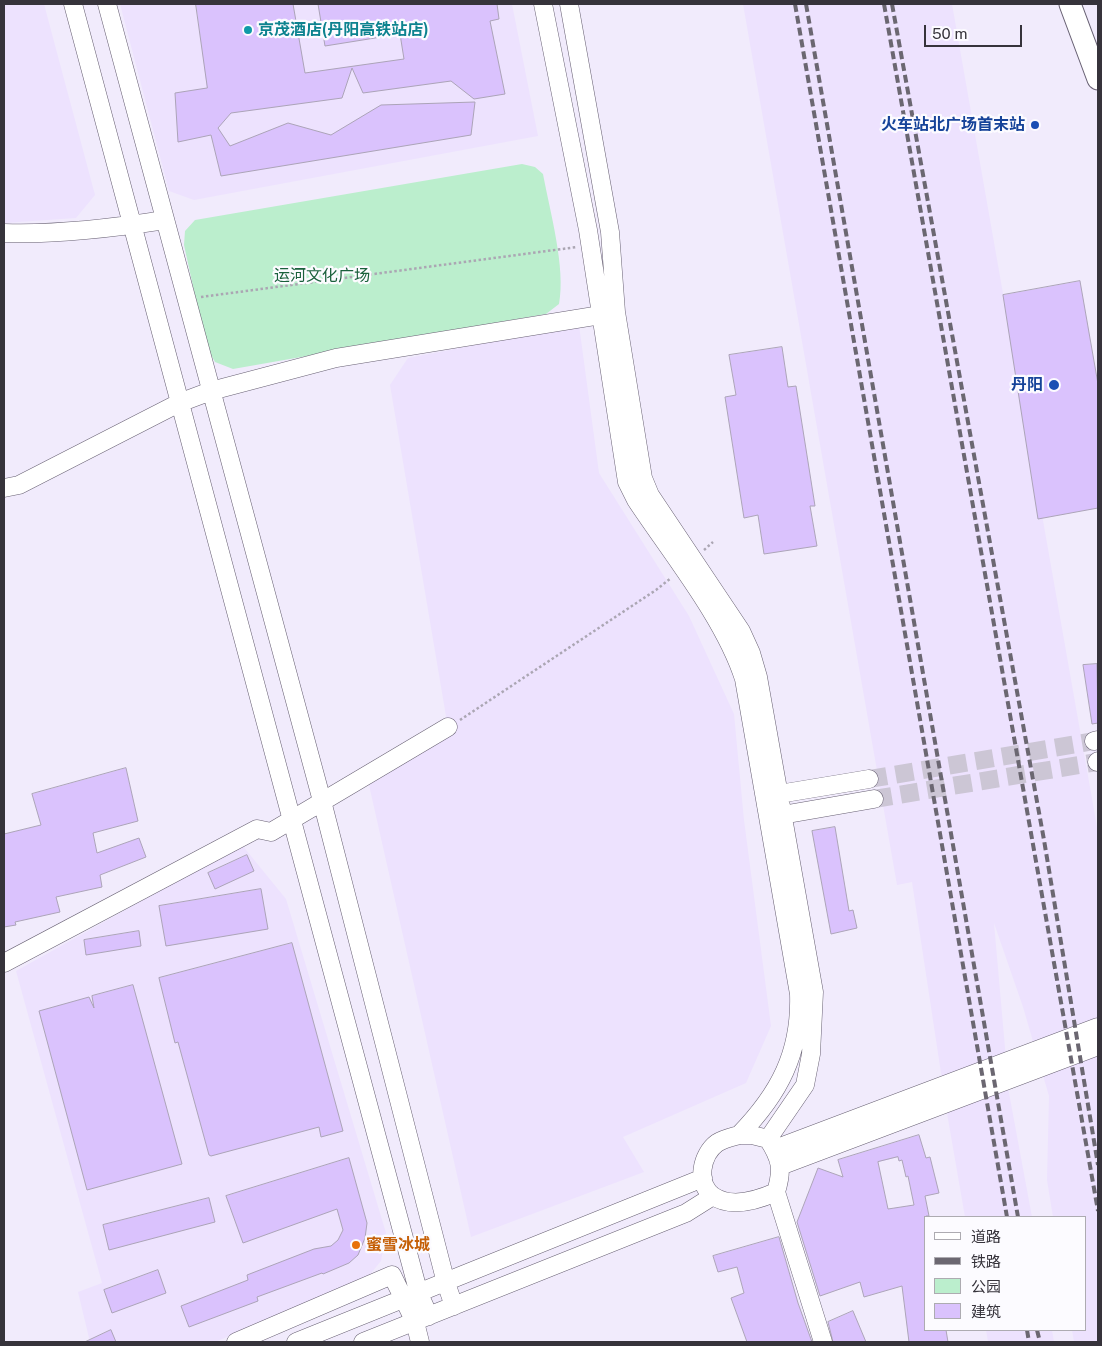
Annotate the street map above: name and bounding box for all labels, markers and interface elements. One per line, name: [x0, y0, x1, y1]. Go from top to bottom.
scale bar: [927, 15, 1024, 47]
place label: 京茂酒店(丹阳高铁站店): [258, 20, 429, 40]
marker: 京茂酒店(丹阳高铁站店): [242, 24, 254, 36]
text: 50 m: [932, 25, 967, 42]
place label: 火车站北广场首末站: [881, 115, 1025, 135]
marker: 火车站北广场首末站: [1029, 119, 1041, 131]
park label: 运河文化广场: [274, 266, 370, 286]
place label: 丹阳: [1011, 375, 1043, 395]
marker: 丹阳: [1047, 378, 1061, 392]
legend: [924, 1216, 1087, 1331]
text: 道路: [971, 1228, 1001, 1245]
place label: 蜜雪冰城: [366, 1235, 430, 1255]
marker: 蜜雪冰城: [350, 1239, 362, 1251]
text: 铁路: [971, 1253, 1001, 1270]
text: 公园: [971, 1278, 1001, 1295]
text: 建筑: [971, 1303, 1001, 1320]

